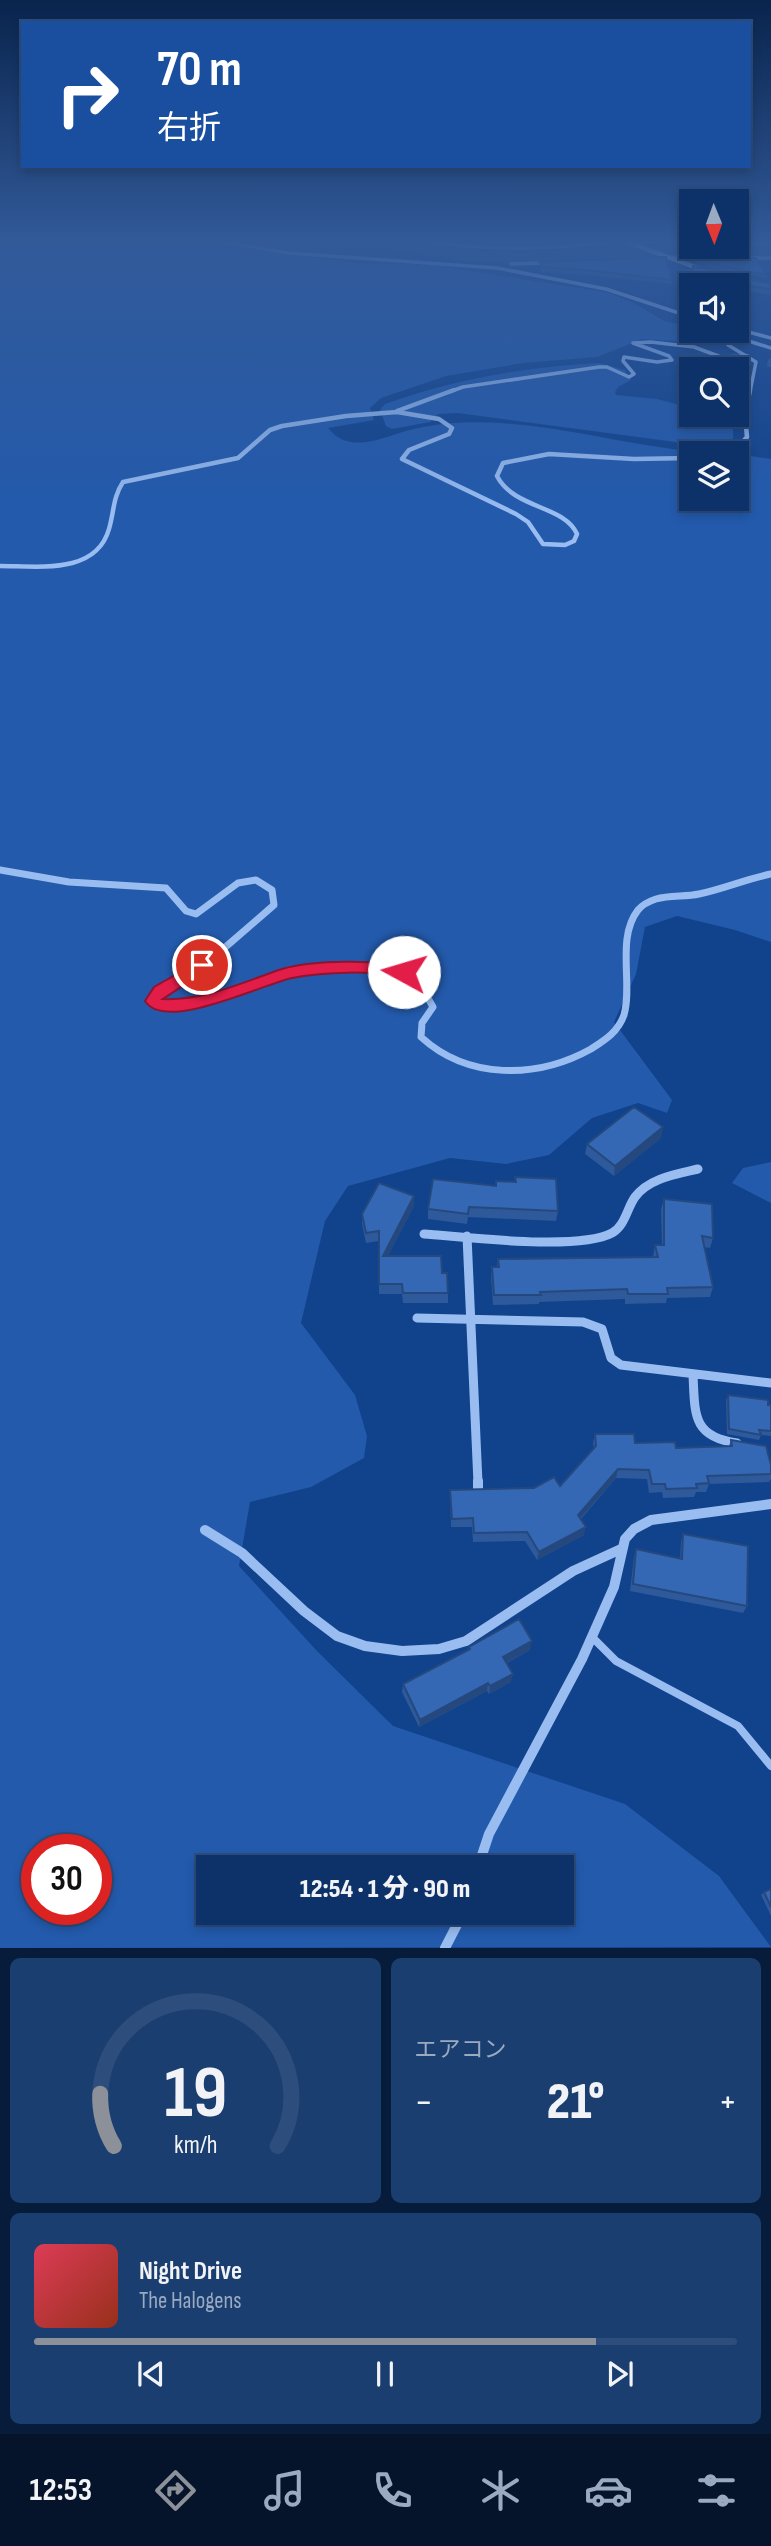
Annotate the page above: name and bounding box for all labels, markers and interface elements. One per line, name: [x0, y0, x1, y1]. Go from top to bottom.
text: 70 m: [157, 41, 242, 100]
icon: right: [42, 49, 133, 140]
text: 右折: [157, 109, 221, 148]
north arrow: [679, 189, 749, 259]
map controls: [679, 189, 749, 511]
button: sound: [679, 273, 749, 343]
button: search: [679, 357, 749, 427]
button: layers: [679, 441, 749, 511]
pin: [172, 935, 232, 995]
position arrow: [367, 935, 441, 1009]
icon: arrive: [183, 946, 221, 984]
speed limit sign: 30: [21, 1834, 112, 1925]
text: 12:54 · 1 分 · 90 m: [300, 1874, 470, 1905]
text: エアコン: [415, 2036, 507, 2064]
text: 19: [164, 2051, 227, 2139]
text: 21°: [547, 2071, 605, 2134]
text: −: [415, 2080, 433, 2125]
text: +: [718, 2080, 737, 2125]
text: km/h: [174, 2130, 217, 2161]
text: Night Drive: [139, 2256, 242, 2287]
text: The Halogens: [139, 2287, 242, 2315]
icon: previous: [132, 2355, 170, 2393]
icon: pause: [366, 2355, 404, 2393]
icon: next: [601, 2355, 639, 2393]
icon: directions: [151, 2466, 200, 2515]
icon: music: [260, 2466, 309, 2515]
icon: phone: [368, 2466, 417, 2515]
icon: climate: [476, 2466, 525, 2515]
icon: car: [584, 2466, 633, 2515]
icon: filters: [692, 2466, 741, 2515]
text: 12:53: [30, 2471, 92, 2510]

